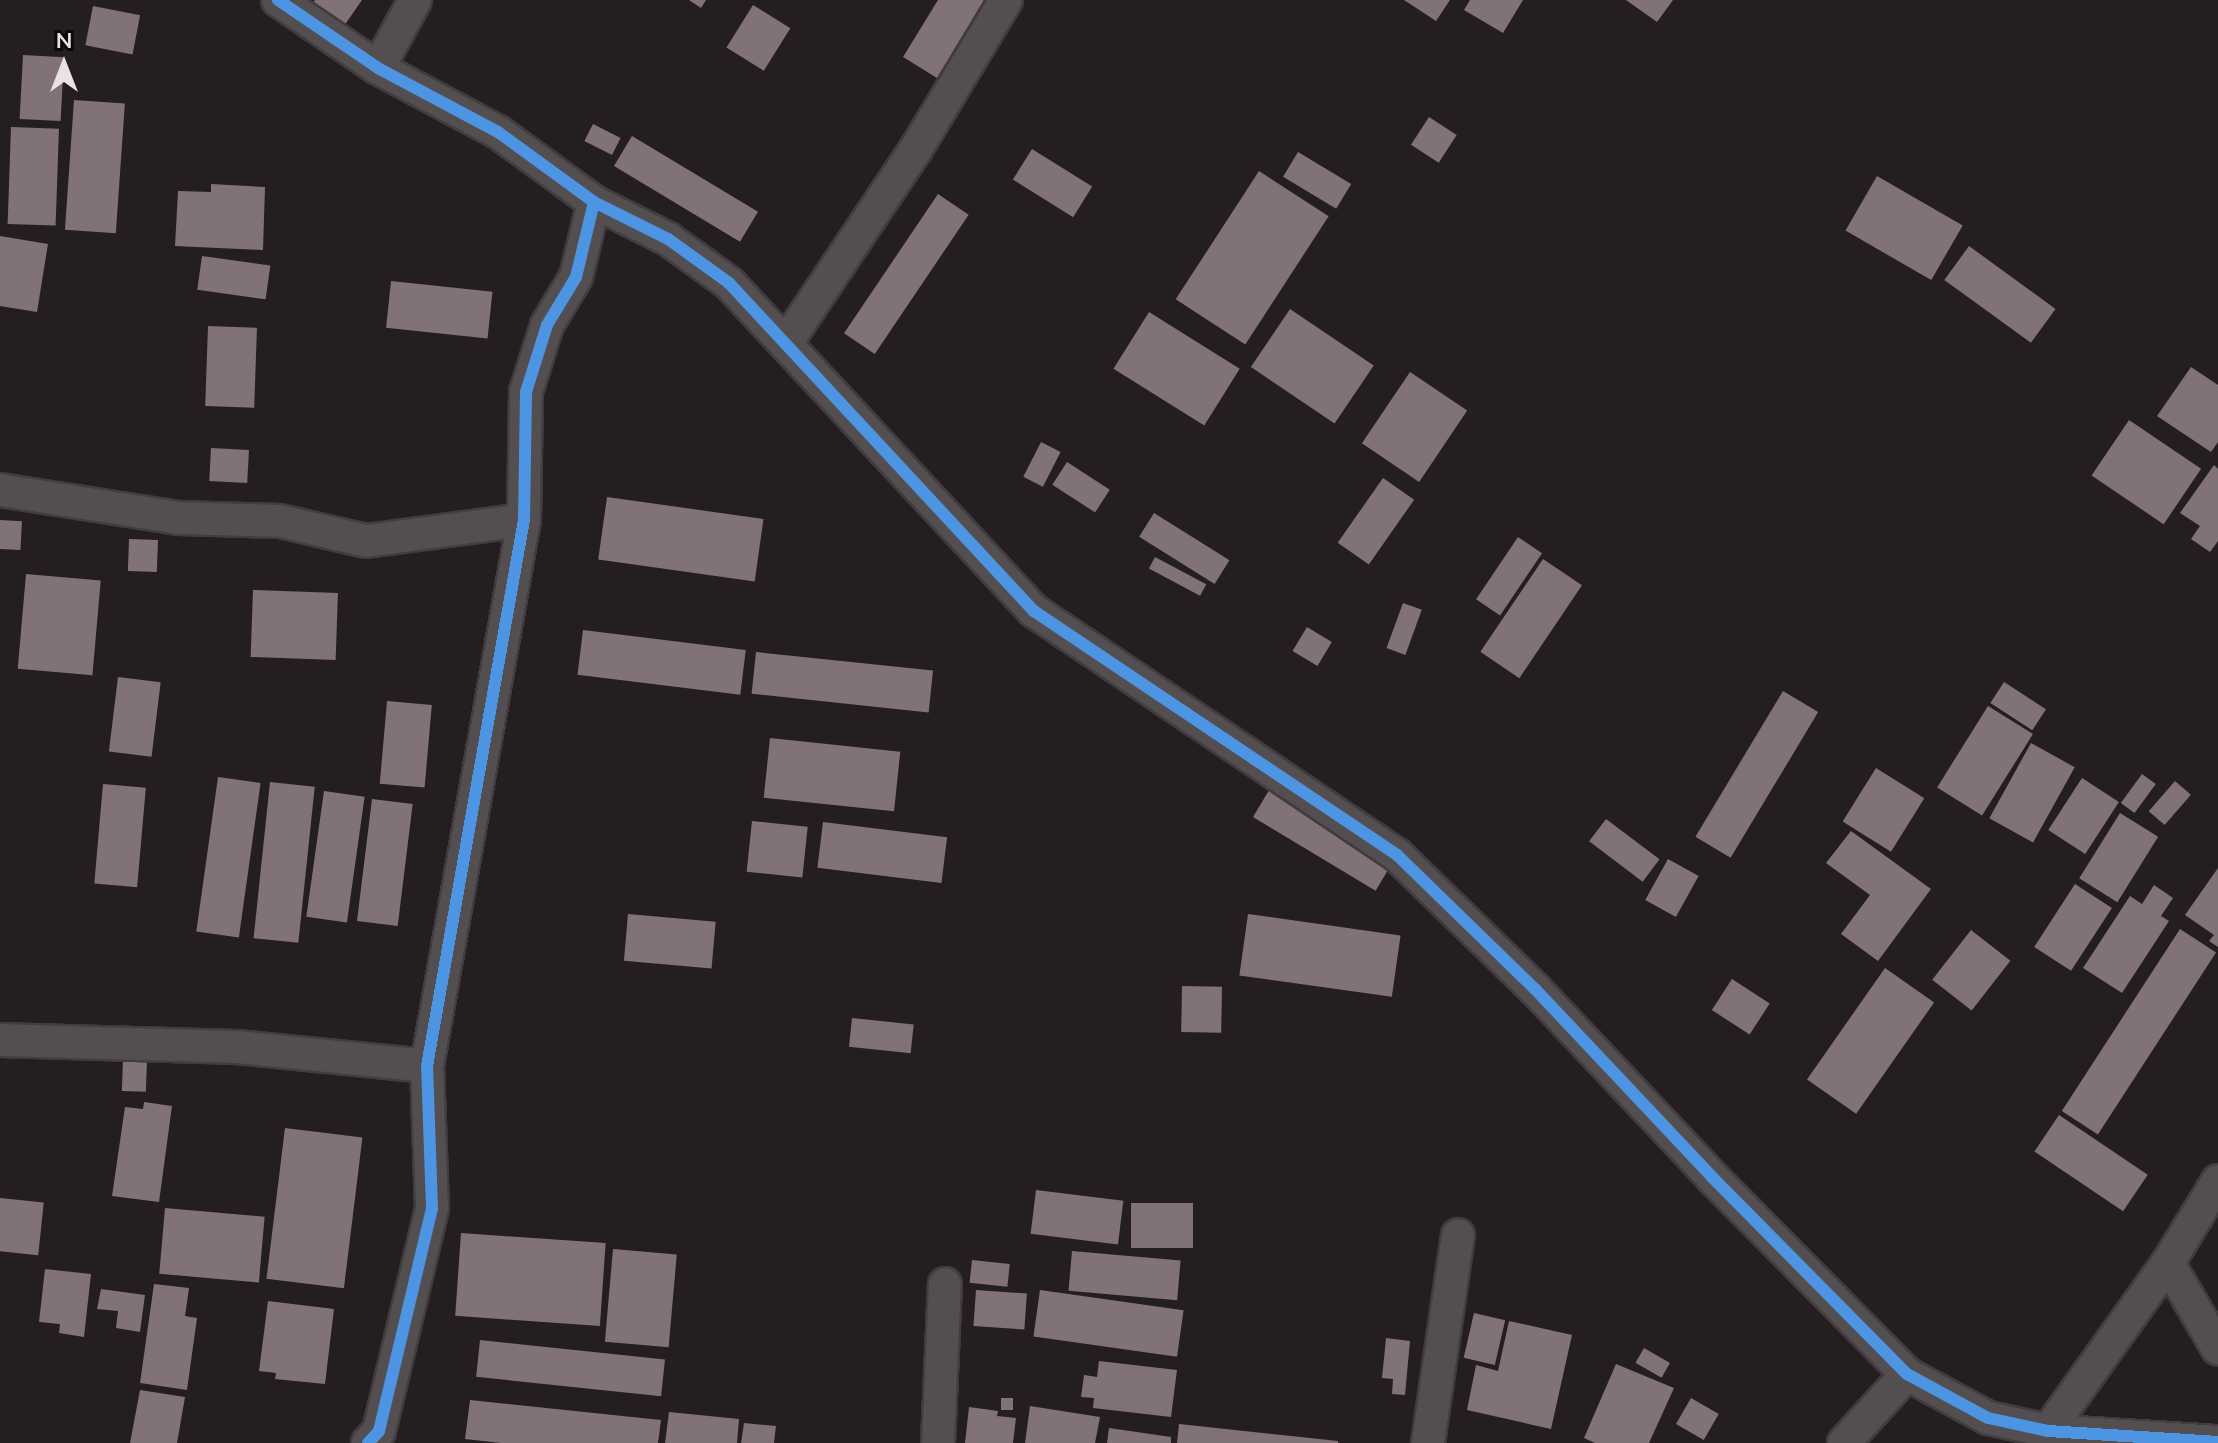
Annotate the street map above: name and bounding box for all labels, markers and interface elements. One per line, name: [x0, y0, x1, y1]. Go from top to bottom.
north arrow: [24, 24, 104, 104]
text: N: [56, 26, 72, 54]

